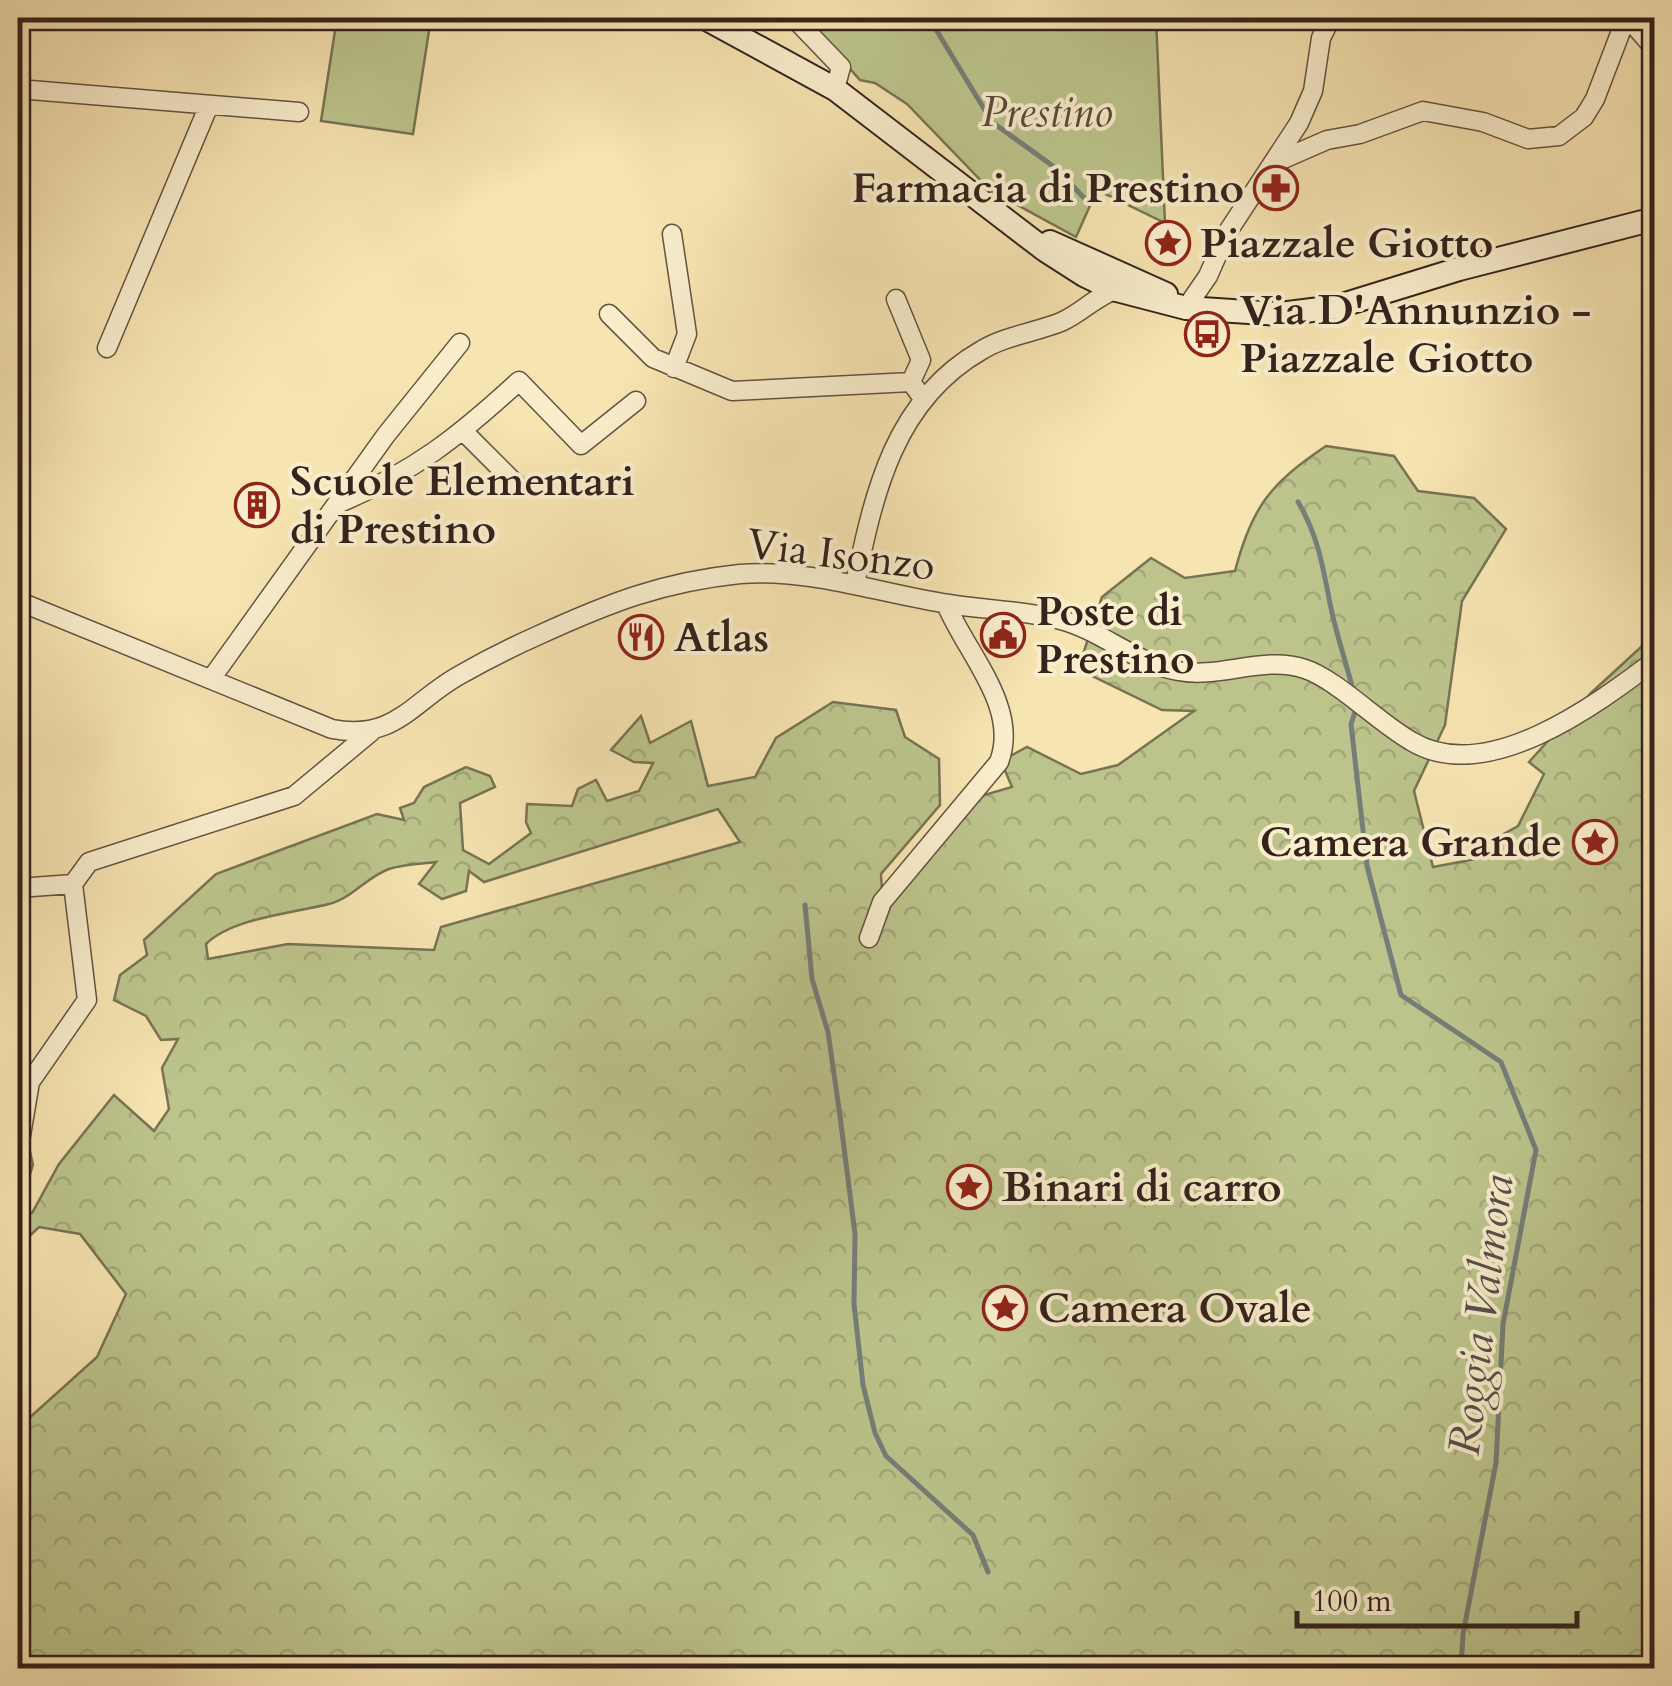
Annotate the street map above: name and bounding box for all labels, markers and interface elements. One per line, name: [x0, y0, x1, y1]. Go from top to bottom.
park label: Prestino: [981, 84, 1113, 141]
place label: Farmacia di Prestino: [852, 160, 1244, 217]
pharmacy icon: Farmacia di Prestino: [1253, 165, 1299, 211]
place label: Piazzale Giotto: [1200, 215, 1493, 272]
place icon: Piazzale Giotto: [1145, 220, 1191, 266]
place label: Via D'Annunzio - Piazzale Giotto: [1240, 282, 1591, 387]
bus stop icon: Via D'Annunzio - Piazzale Giotto: [1184, 311, 1230, 357]
place label: Scuole Elementari di Prestino: [290, 453, 635, 558]
building icon: Scuole Elementari di Prestino: [234, 482, 280, 528]
street label: Via Isonzo: [744, 515, 938, 595]
place label: Poste di Prestino: [1036, 583, 1195, 688]
place label: Atlas: [674, 609, 769, 666]
public building icon: Poste di Prestino: [980, 612, 1026, 658]
restaurant icon: Atlas: [618, 614, 664, 660]
place label: Camera Grande: [1260, 814, 1562, 871]
place icon: Camera Grande: [1572, 819, 1618, 865]
place label: Binari di carro: [1002, 1159, 1282, 1216]
place icon: Binari di carro: [946, 1164, 992, 1210]
water label: Roggia Valmora: [1433, 1171, 1529, 1459]
place label: Camera Ovale: [1038, 1280, 1312, 1337]
place icon: Camera Ovale: [982, 1285, 1028, 1331]
scale bar: [1297, 1566, 1577, 1628]
text: 100 m: [1312, 1581, 1392, 1622]

